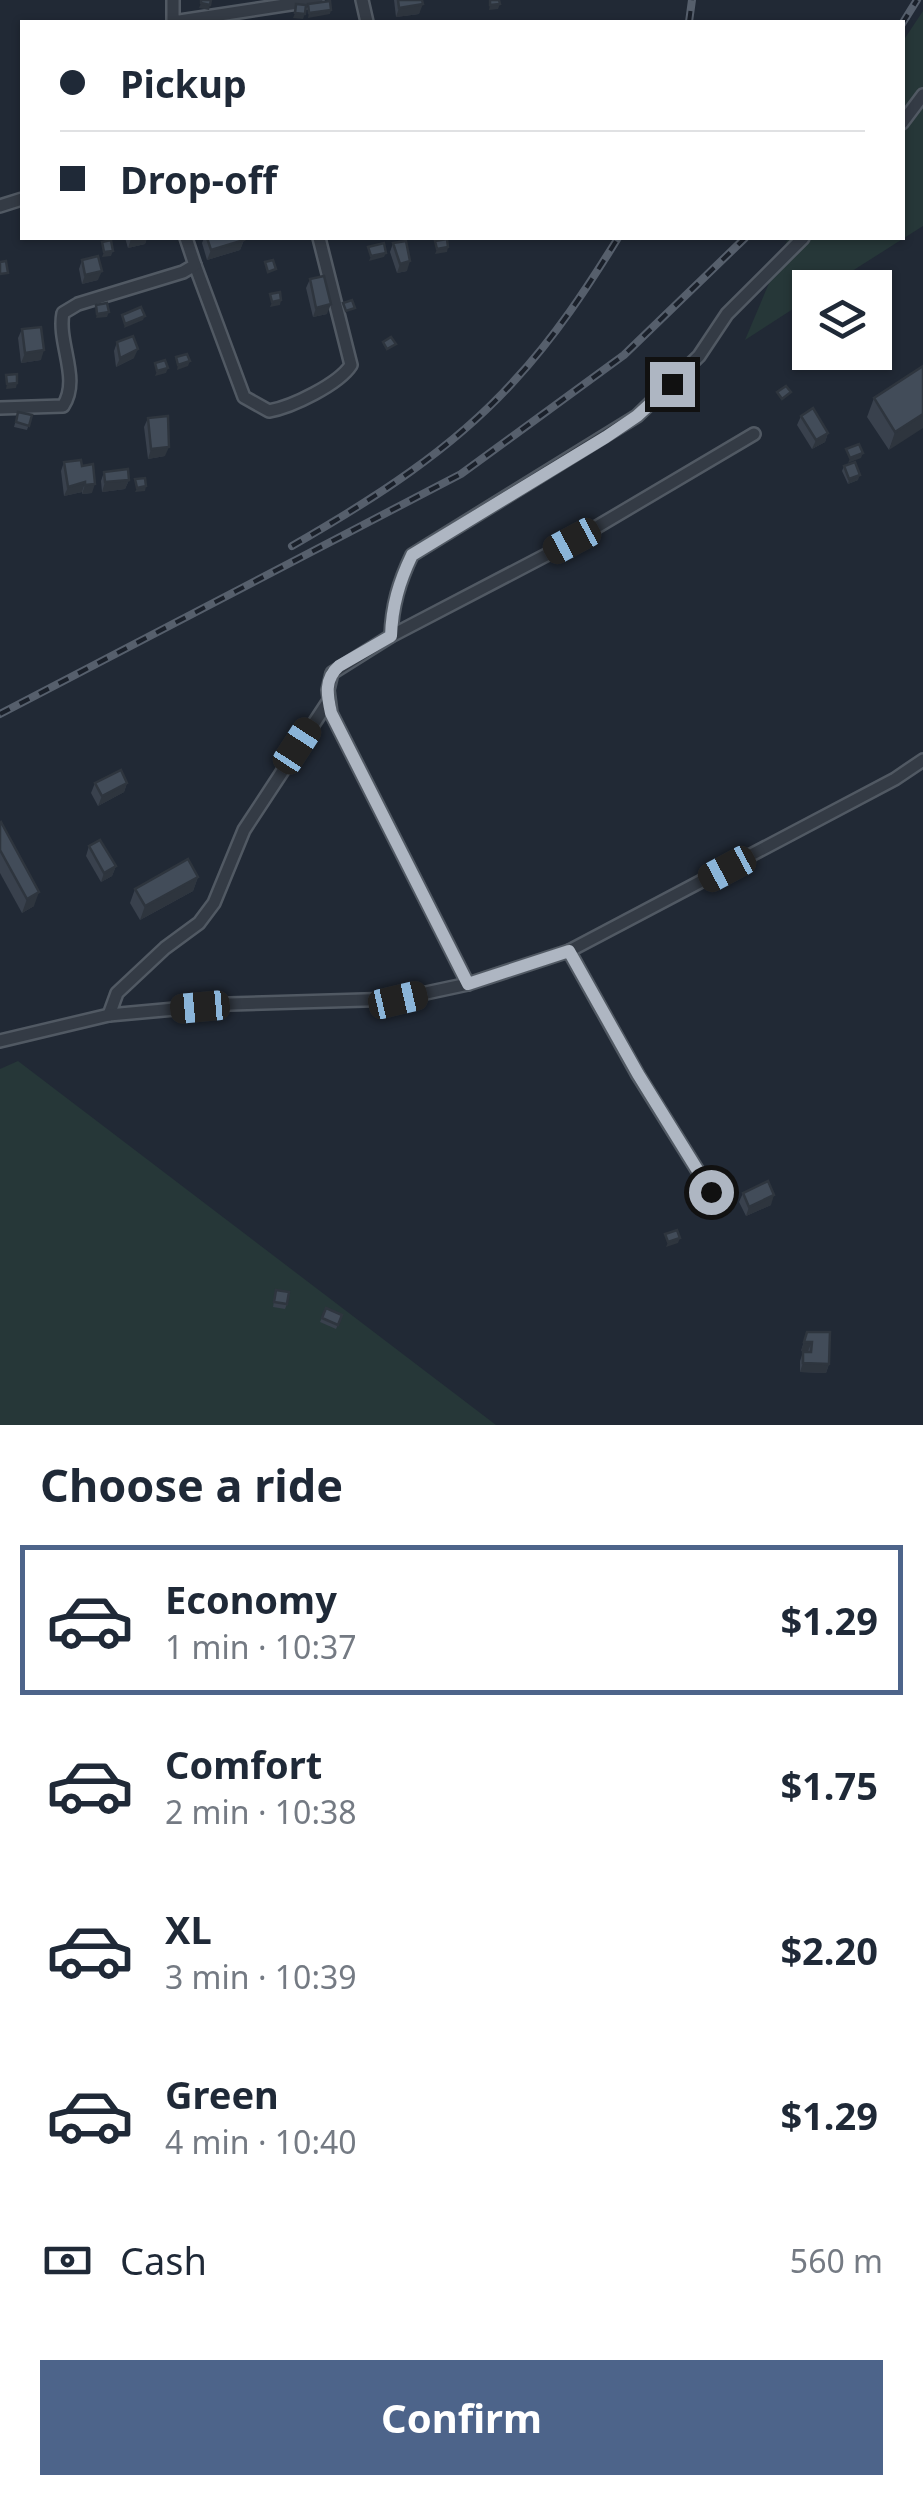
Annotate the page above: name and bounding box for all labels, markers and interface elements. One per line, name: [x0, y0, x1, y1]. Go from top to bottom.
text: Pickup: [120, 57, 247, 109]
text: Drop-off: [120, 153, 277, 205]
map controls: [792, 270, 892, 370]
button: layers: [792, 270, 892, 370]
route end: [650, 362, 695, 407]
car: [538, 514, 606, 568]
car: [268, 713, 326, 779]
car: [693, 842, 761, 896]
car: [365, 979, 431, 1021]
car: [169, 989, 231, 1025]
route start: [689, 1170, 734, 1215]
text: Choose a ride: [40, 1454, 343, 1515]
text: Economy: [165, 1573, 337, 1625]
icon: car: [45, 1575, 135, 1665]
text: $1.29: [780, 1594, 878, 1646]
text: 1 min · 10:37: [165, 1625, 357, 1668]
text: Comfort: [165, 1738, 322, 1790]
icon: car: [45, 1740, 135, 1830]
text: $1.75: [780, 1759, 878, 1811]
text: 2 min · 10:38: [165, 1790, 357, 1833]
text: XL: [165, 1903, 212, 1955]
icon: car: [45, 1905, 135, 1995]
text: $2.20: [780, 1924, 878, 1976]
text: 3 min · 10:39: [165, 1955, 357, 1998]
text: Green: [165, 2068, 279, 2120]
icon: car: [45, 2070, 135, 2160]
text: $1.29: [780, 2089, 878, 2141]
text: 4 min · 10:40: [165, 2120, 357, 2163]
icon: cash: [40, 2233, 95, 2288]
text: Cash: [120, 2234, 207, 2286]
text: 560 m: [790, 2239, 883, 2282]
button: Confirm: [40, 2360, 883, 2475]

